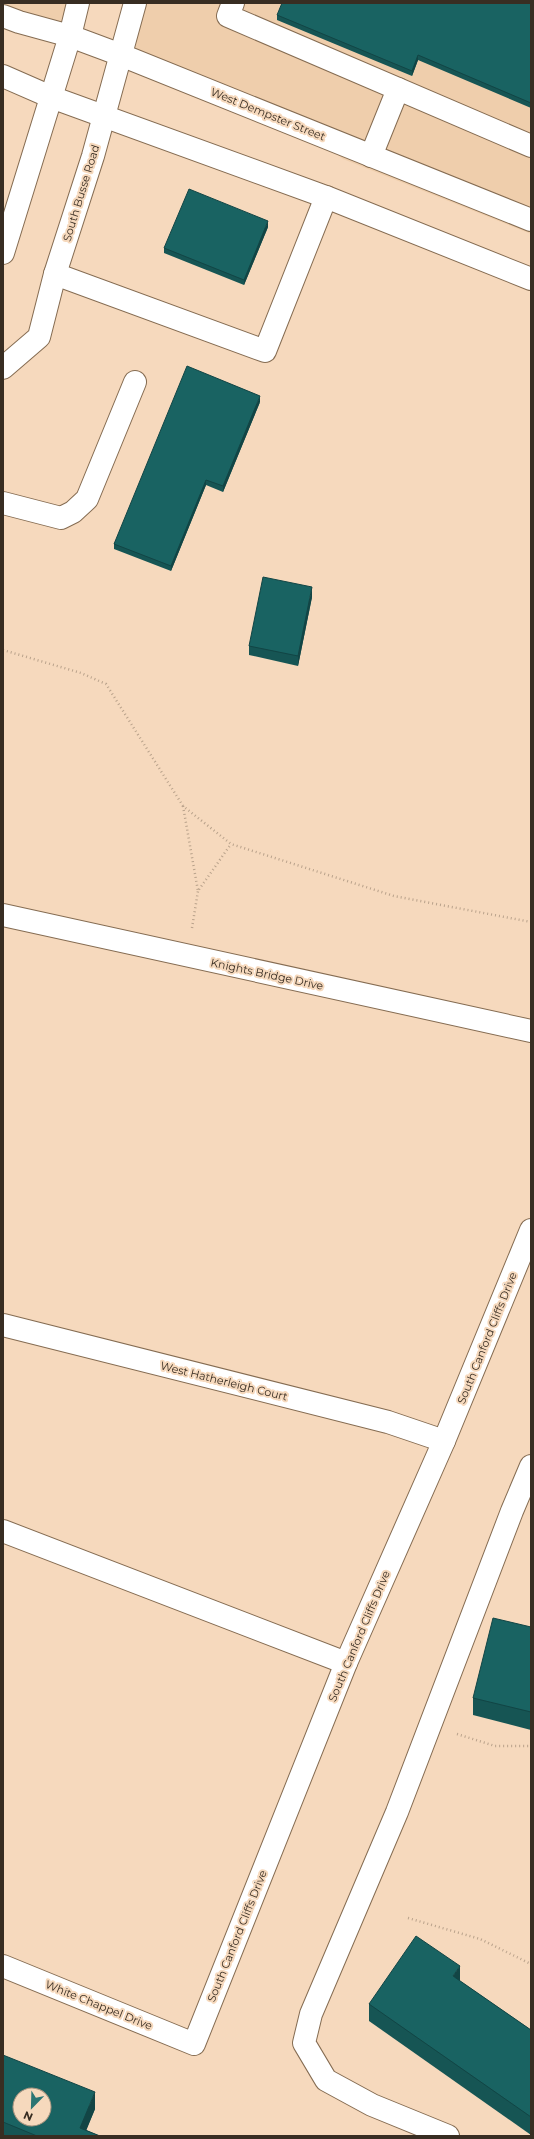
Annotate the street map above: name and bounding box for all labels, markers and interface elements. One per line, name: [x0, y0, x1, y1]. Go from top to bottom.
street label: West Dempster Street: [209, 85, 328, 144]
street label: South Busse Road: [60, 143, 102, 243]
street label: Knights Bridge Drive: [209, 955, 325, 993]
street label: South Canford Cliffs Drive: [454, 1270, 520, 1406]
street label: West Hatherleigh Court: [159, 1358, 290, 1404]
street label: South Canford Cliffs Drive: [325, 1568, 393, 1704]
street label: South Canford Cliffs Drive: [204, 1868, 270, 2004]
street label: White Chappel Drive: [43, 1977, 155, 2033]
north arrow: [12, 2087, 52, 2127]
text: N: [21, 2108, 35, 2124]

